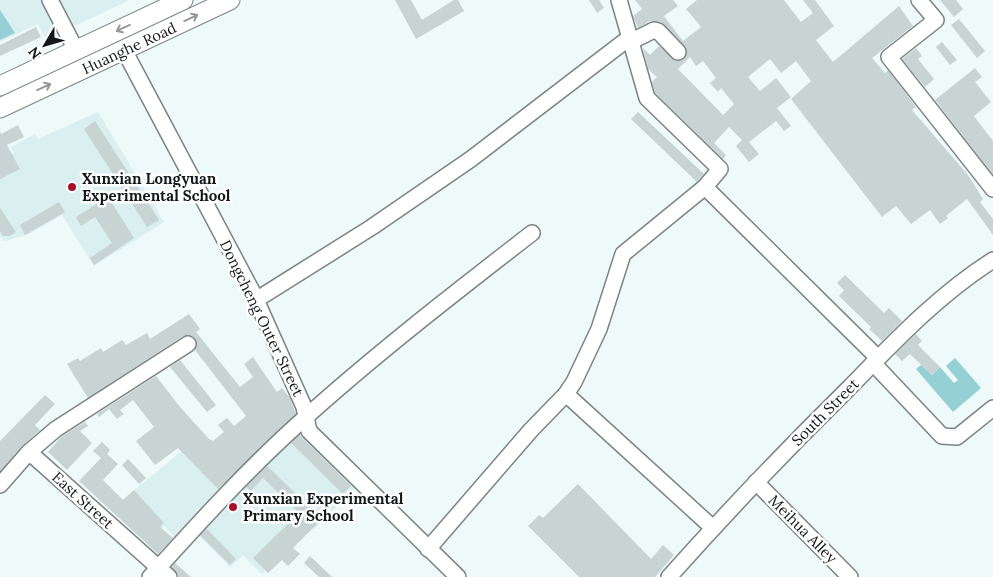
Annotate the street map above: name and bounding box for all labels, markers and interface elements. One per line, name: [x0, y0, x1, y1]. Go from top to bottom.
one-way arrow: [183, 13, 198, 23]
street label: Huanghe Road: [79, 18, 179, 78]
north arrow: [20, 20, 70, 70]
one-way arrow: [116, 24, 131, 33]
text: N: [24, 43, 45, 63]
one-way arrow: [36, 82, 51, 92]
place label: Xunxian Longyuan Experimental School: [82, 169, 231, 205]
marker: Xunxian Longyuan Experimental School: [66, 181, 78, 193]
street label: Dongcheng Outer Street: [216, 237, 308, 399]
street label: South Street: [787, 374, 863, 450]
street label: East Street: [48, 467, 118, 533]
place label: Xunxian Experimental Primary School: [243, 489, 404, 525]
street label: Meihua Alley: [765, 491, 841, 567]
marker: Xunxian Experimental Primary School: [227, 501, 239, 513]

